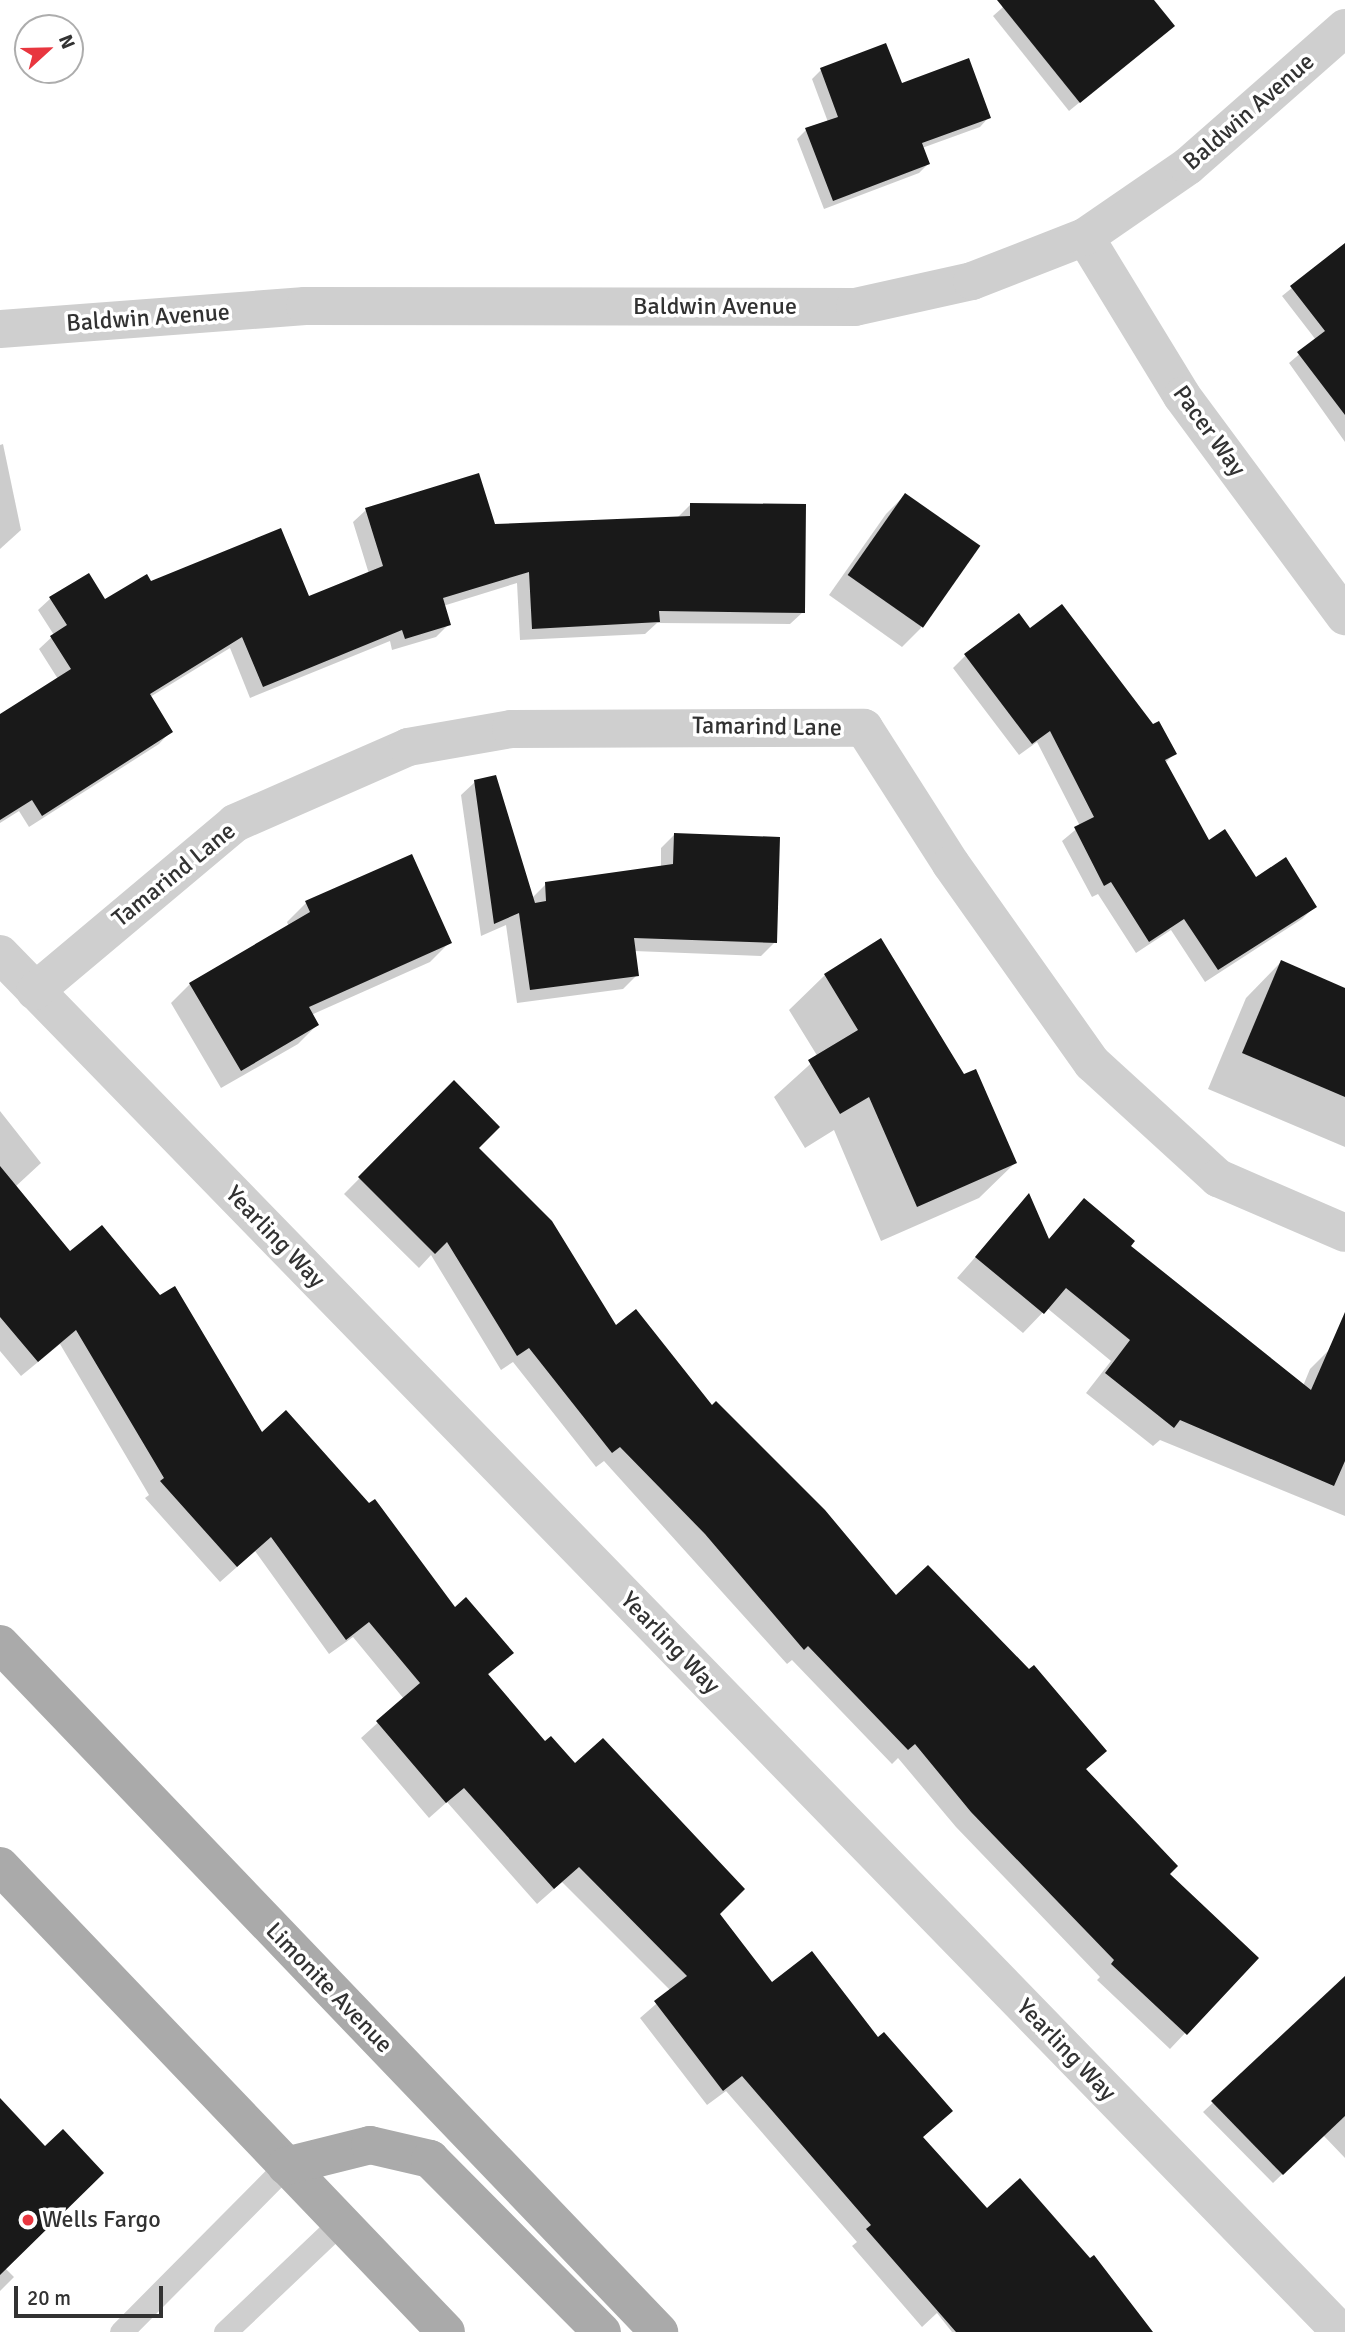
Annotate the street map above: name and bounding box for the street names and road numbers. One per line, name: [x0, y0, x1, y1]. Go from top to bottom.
street label: Baldwin Avenue: [1178, 47, 1320, 177]
street label: Baldwin Avenue: [633, 293, 797, 321]
street label: Baldwin Avenue: [65, 298, 231, 338]
street label: Pacer Way: [1166, 380, 1252, 482]
street label: Tamarind Lane: [692, 711, 842, 743]
street label: Tamarind Lane: [107, 817, 241, 933]
street label: Yearling Way: [219, 1180, 331, 1294]
street label: Yearling Way: [614, 1586, 726, 1700]
street label: Limonite Avenue: [260, 1917, 398, 2059]
street label: Yearling Way: [1010, 1993, 1122, 2107]

